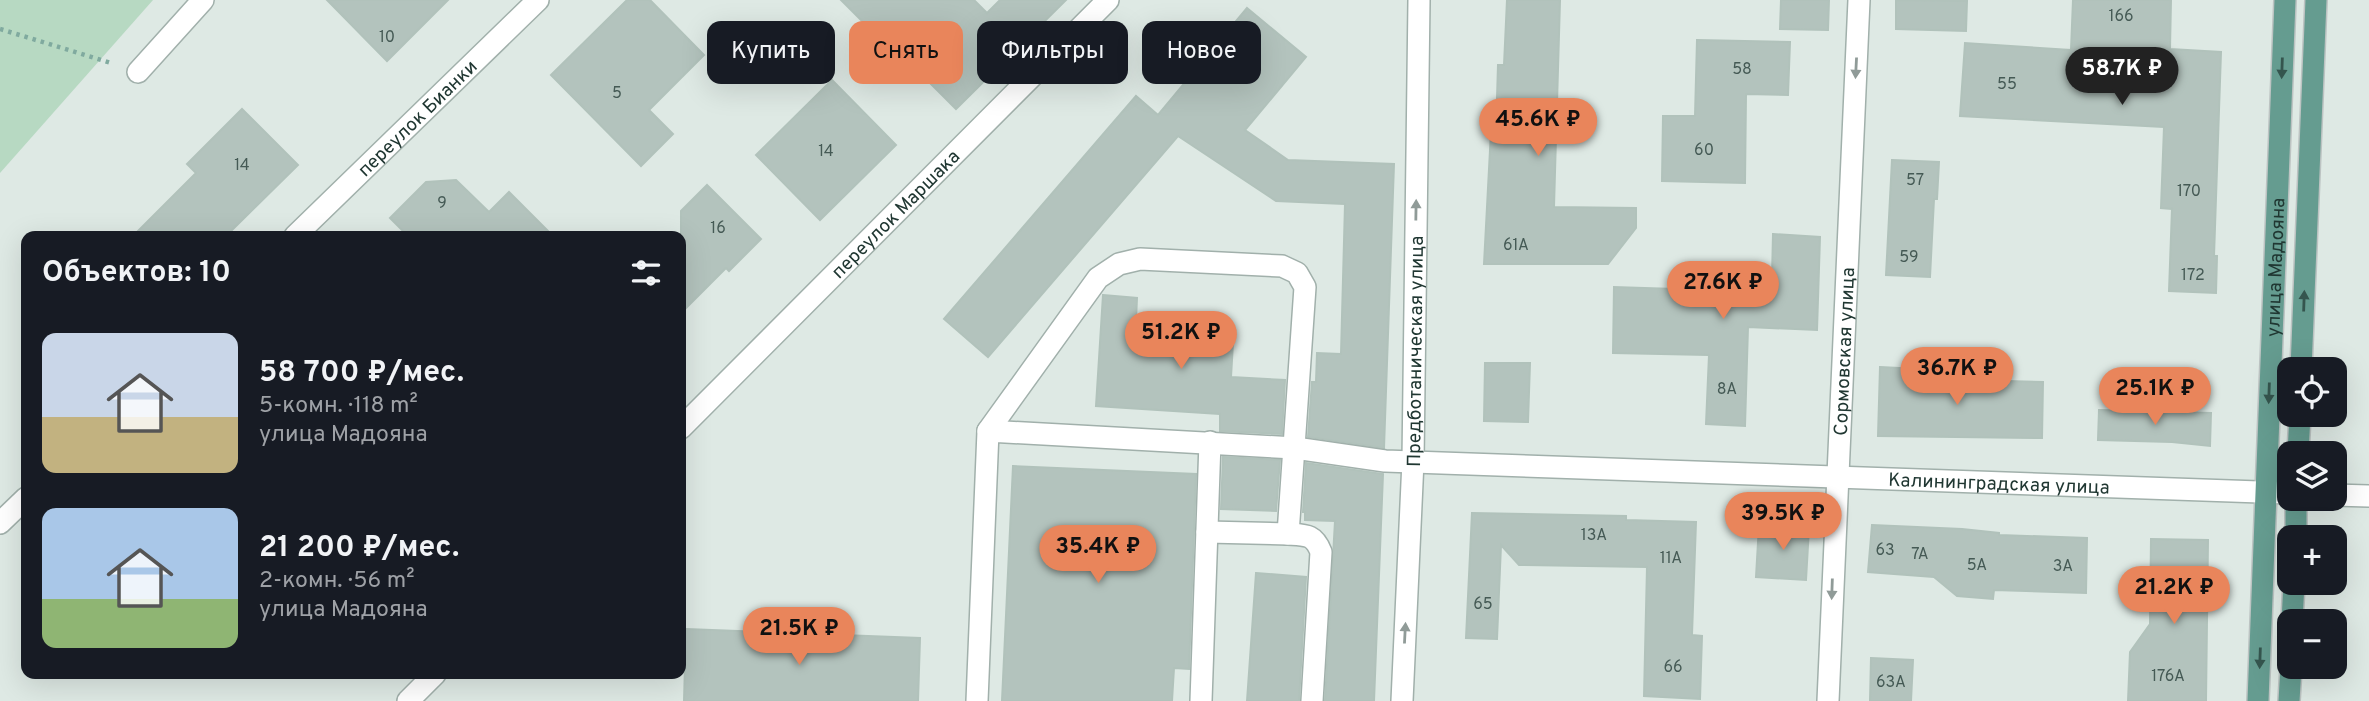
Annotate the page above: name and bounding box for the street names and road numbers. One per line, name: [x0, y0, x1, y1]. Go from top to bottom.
street label: переулок Бианки: [353, 56, 483, 182]
street label: переулок Маршака: [827, 145, 966, 284]
street label: улица Мадояна: [2262, 197, 2291, 337]
street label: Предботаническая улица: [1403, 235, 1430, 467]
street label: Сормовская улица: [1830, 267, 1861, 436]
street label: Калининградская улица: [1888, 469, 2110, 501]

